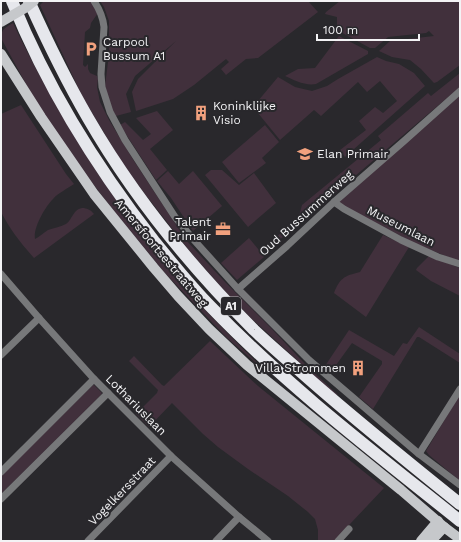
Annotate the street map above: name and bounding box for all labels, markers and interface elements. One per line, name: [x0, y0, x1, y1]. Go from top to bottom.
scale bar: [317, 16, 419, 42]
text: 100 m: [323, 23, 358, 37]
place label: Carpool Bussum A1: [103, 35, 165, 63]
parking icon: Carpool Bussum A1: [82, 40, 100, 58]
place label: Koninklijke Visio: [213, 99, 276, 127]
building icon: Koninklijke Visio: [192, 104, 210, 122]
school or university icon: Elan Primair: [296, 145, 314, 163]
place label: Elan Primair: [317, 147, 388, 161]
street label: Oud Bussummerweg: [256, 167, 356, 259]
street label: Amersfoortsestraatweg: [112, 196, 211, 310]
street label: Museumlaan: [365, 203, 437, 249]
place label: Talent Primair: [169, 215, 211, 243]
office icon: Talent Primair: [214, 220, 232, 238]
road number: A1: [221, 297, 241, 315]
building icon: Villa Strommen: [349, 359, 367, 377]
place label: Villa Strommen: [255, 361, 346, 375]
street label: Lothariuslaan: [103, 372, 169, 438]
street label: Vogelkersstraat: [86, 454, 158, 528]

